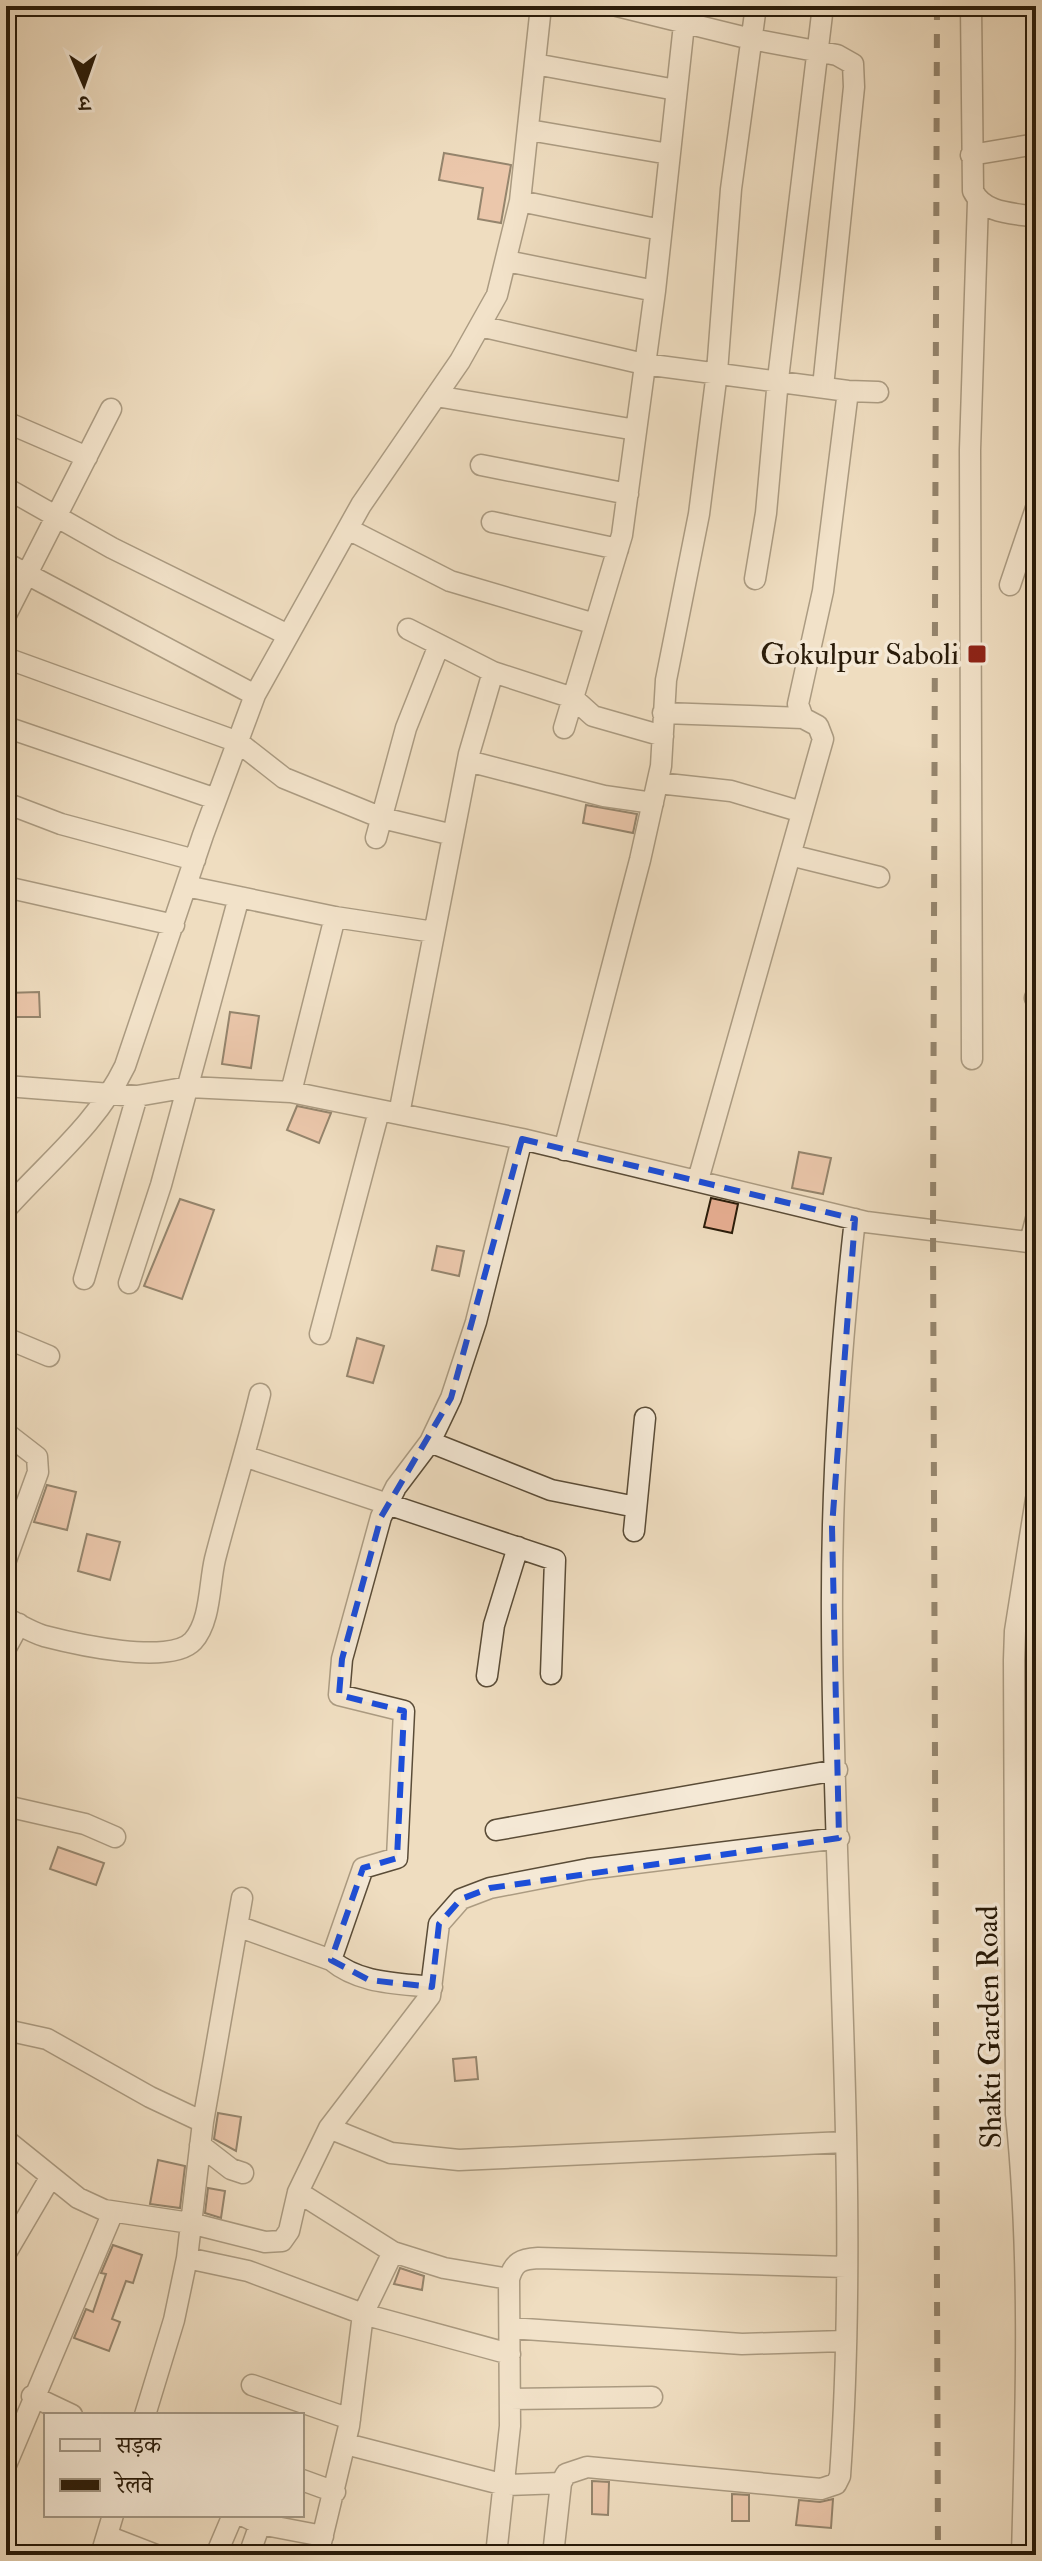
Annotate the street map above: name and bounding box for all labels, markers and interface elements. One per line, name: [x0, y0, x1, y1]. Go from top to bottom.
north arrow: [44, 44, 124, 124]
text: उ: [77, 89, 93, 117]
place label: Gokulpur Saboli: [760, 636, 959, 673]
marker: Gokulpur Saboli: [966, 643, 988, 665]
street label: Shakti Garden Road: [969, 1905, 1010, 2149]
legend: [44, 2413, 304, 2517]
text: सड़क: [115, 2430, 163, 2461]
text: रेलवे: [113, 2470, 155, 2501]

